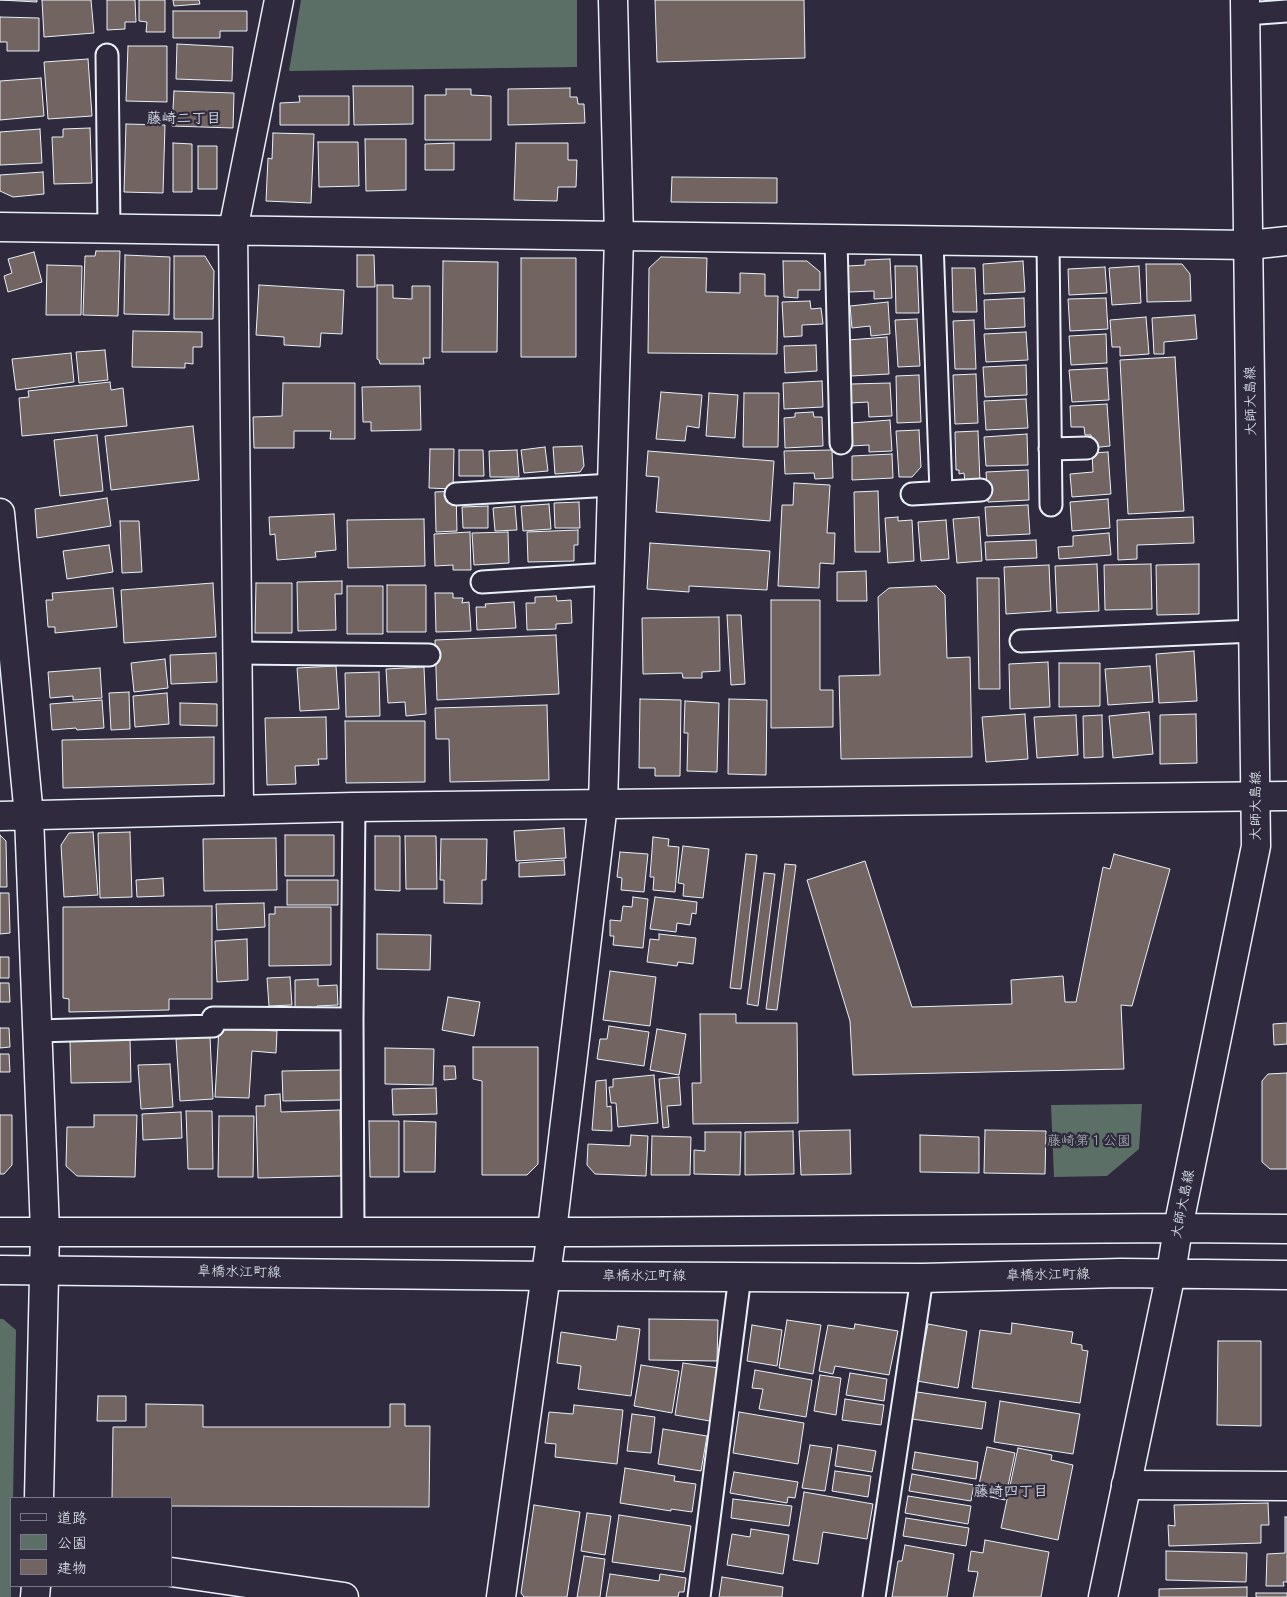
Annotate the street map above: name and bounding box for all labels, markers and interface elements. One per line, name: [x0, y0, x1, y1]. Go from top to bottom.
district label: 藤崎二丁目: [147, 110, 221, 128]
street label: 大師大島線: [1242, 366, 1260, 436]
street label: 大師大島線: [1248, 771, 1264, 841]
park label: 藤崎第１公園: [1047, 1133, 1131, 1149]
street label: 大師大島線: [1168, 1168, 1198, 1240]
street label: 皐橋水江町線: [197, 1263, 281, 1281]
street label: 皐橋水江町線: [1006, 1266, 1090, 1284]
street label: 皐橋水江町線: [602, 1268, 686, 1284]
district label: 藤崎四丁目: [974, 1483, 1048, 1501]
legend: [10, 1497, 172, 1587]
text: 道路: [57, 1509, 87, 1527]
text: 公園: [57, 1534, 87, 1552]
text: 建物: [57, 1559, 87, 1577]

